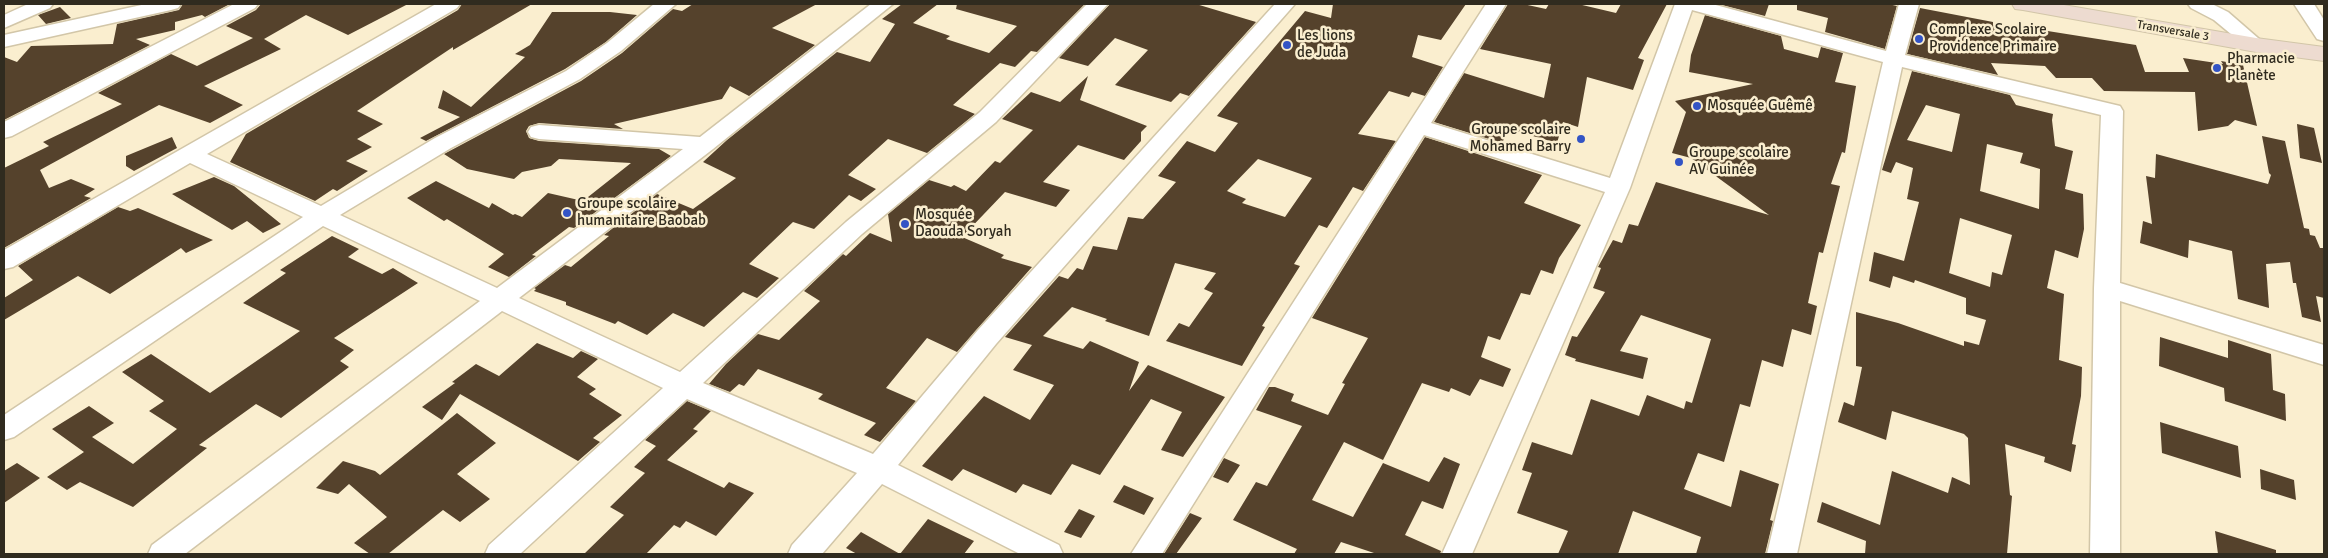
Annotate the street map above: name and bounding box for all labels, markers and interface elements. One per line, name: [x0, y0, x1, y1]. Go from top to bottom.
street label: Transversale 3: [2136, 18, 2210, 44]
place label: Complexe Scolaire Providence Primaire: [1929, 21, 2057, 56]
place label: Les lions de Juda: [1297, 27, 1353, 62]
marker: Complexe Scolaire Providence Primaire: [1913, 33, 1925, 45]
marker: Les lions de Juda: [1281, 39, 1293, 51]
place label: Pharmacie Planète: [2227, 50, 2295, 85]
marker: Pharmacie Planète: [2211, 62, 2223, 74]
place label: Mosquée Guêmê: [1707, 97, 1813, 115]
marker: Mosquée Guêmê: [1691, 100, 1703, 112]
place label: Groupe scolaire Mohamed Barry: [1469, 121, 1571, 156]
marker: Groupe scolaire Mohamed Barry: [1575, 133, 1587, 145]
place label: Groupe scolaire AV Guinée: [1689, 144, 1789, 179]
marker: Groupe scolaire AV Guinée: [1673, 156, 1685, 168]
place label: Groupe scolaire humanitaire Baobab: [577, 195, 706, 230]
place label: Mosquée Daouda Soryah: [915, 206, 1012, 241]
marker: Groupe scolaire humanitaire Baobab: [561, 207, 573, 219]
marker: Mosquée Daouda Soryah: [899, 218, 911, 230]

